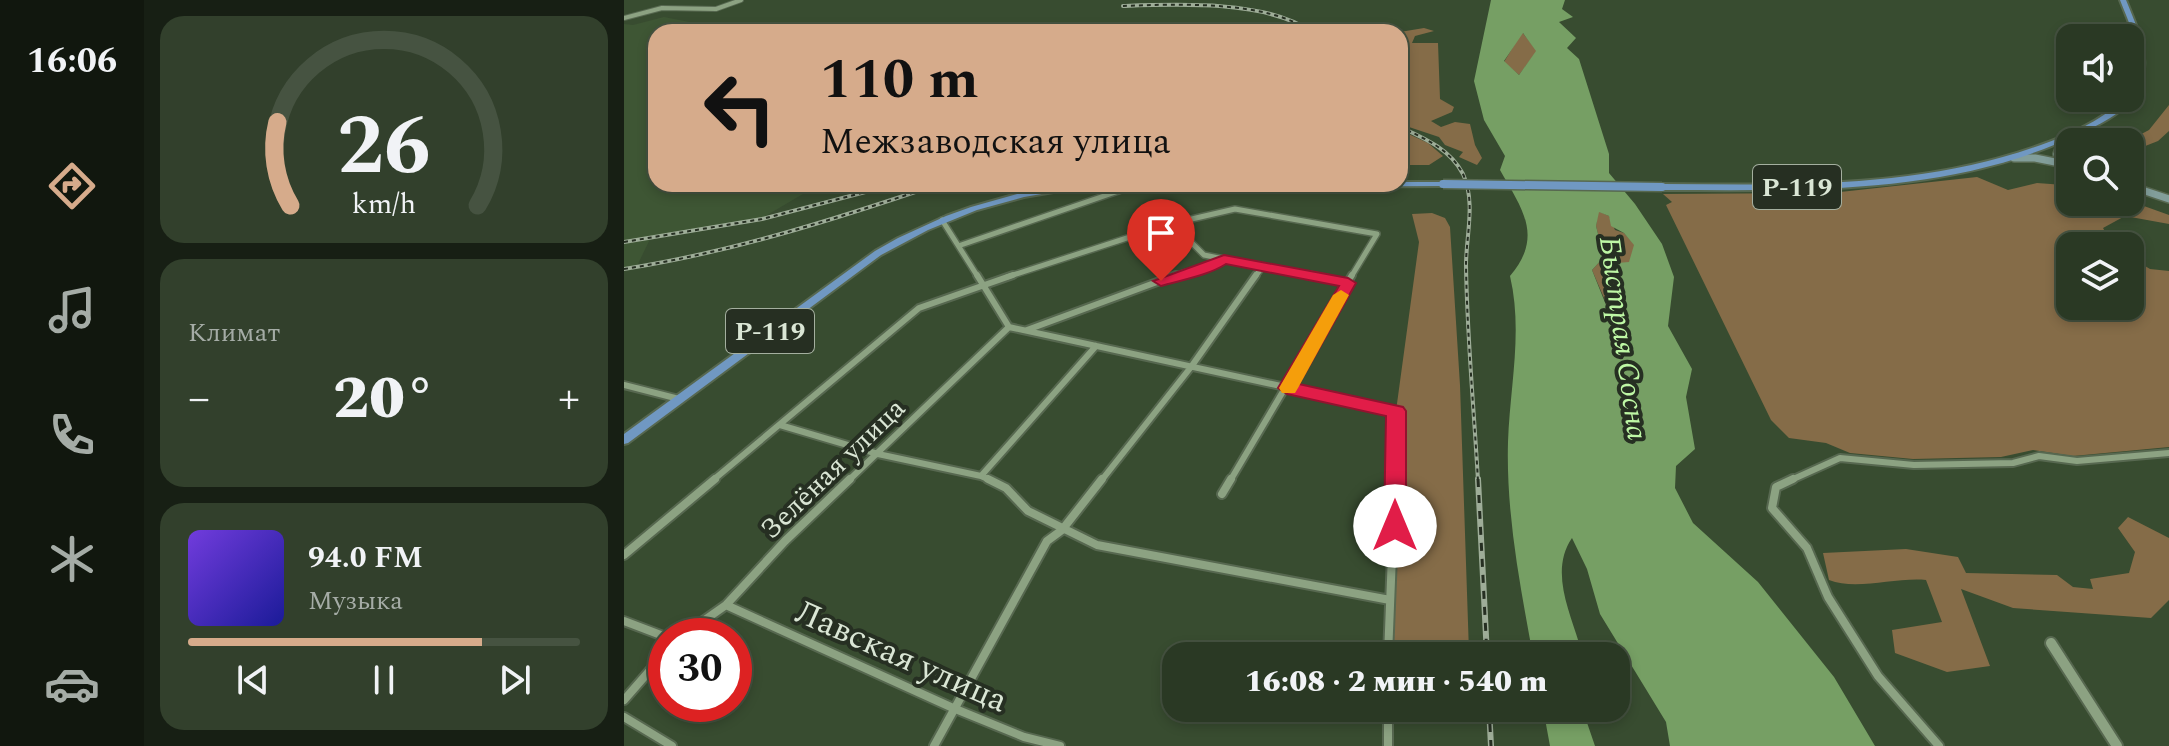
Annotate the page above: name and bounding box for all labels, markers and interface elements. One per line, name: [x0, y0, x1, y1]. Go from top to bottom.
map controls: [2056, 24, 2144, 320]
button: sound: [2056, 24, 2144, 112]
text: 16:06: [27, 34, 117, 89]
text: 110 m: [820, 38, 979, 123]
icon: left: [688, 56, 792, 160]
text: 26: [337, 83, 431, 210]
text: Межзаводская улица: [820, 115, 1171, 170]
button: search: [2056, 128, 2144, 216]
icon: directions: [44, 158, 100, 214]
road number: Р-119: [1753, 165, 1841, 209]
text: km/h: [352, 183, 416, 226]
pin: [1127, 199, 1195, 281]
icon: arrive: [1139, 211, 1183, 255]
button: layers: [2056, 232, 2144, 320]
water label: Быстрая Сосна: [1586, 233, 1660, 443]
icon: music: [44, 282, 100, 338]
road number: Р-119: [726, 309, 814, 353]
text: Климат: [188, 313, 280, 353]
text: 20°: [333, 353, 435, 445]
text: −: [188, 365, 210, 432]
text: +: [558, 365, 580, 432]
street label: Зелёная улица: [750, 388, 916, 550]
icon: phone: [44, 407, 100, 463]
position arrow: [1353, 484, 1437, 568]
icon: climate: [44, 531, 100, 587]
text: 94.0 FM: [308, 535, 423, 581]
text: Музыка: [308, 581, 403, 621]
street label: Лавская улица: [787, 587, 1016, 727]
speed limit sign: 30: [648, 618, 752, 722]
icon: car: [44, 656, 100, 712]
icon: previous: [231, 658, 275, 702]
icon: pause: [362, 658, 406, 702]
icon: next: [493, 658, 537, 702]
text: 16:08 · 2 мин · 540 m: [1245, 659, 1547, 705]

